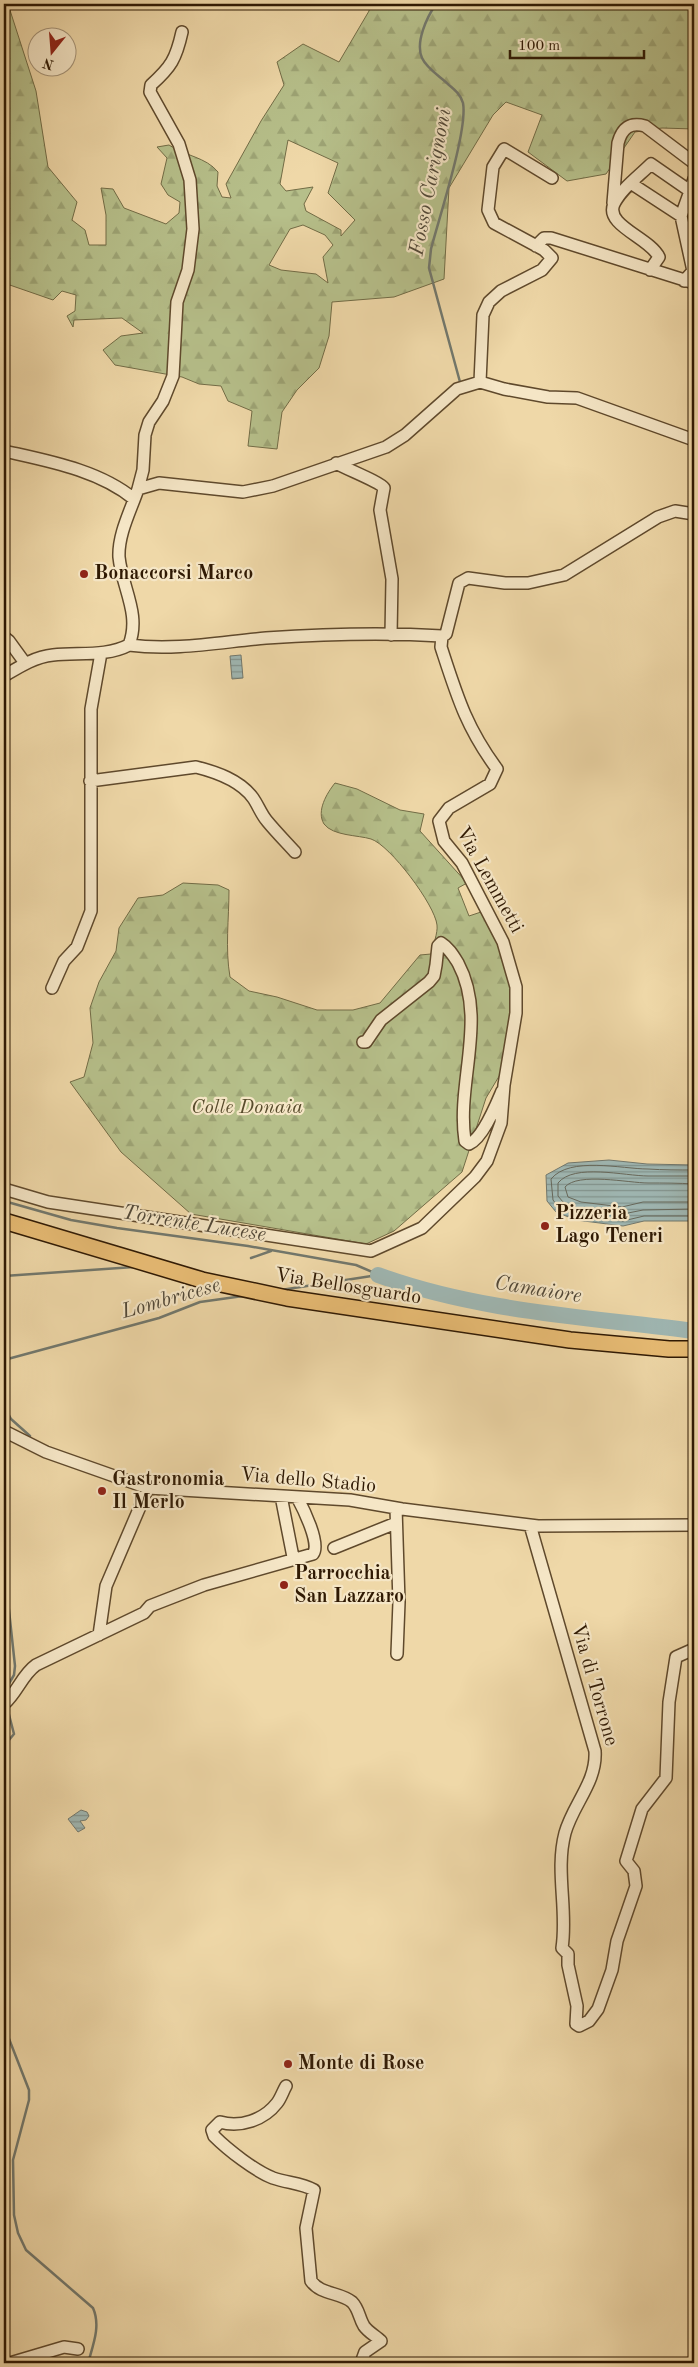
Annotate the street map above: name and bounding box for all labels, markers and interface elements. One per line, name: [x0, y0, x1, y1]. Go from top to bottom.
north arrow: [28, 28, 78, 78]
scale bar: [510, 28, 644, 60]
text: 100 m: [518, 39, 560, 54]
text: N: [41, 55, 56, 72]
water label: Fosso Carignoni: [406, 107, 456, 258]
place label: Bonaccorsi Marco: [94, 564, 253, 584]
marker: Bonaccorsi Marco: [78, 568, 90, 580]
street label: Via Lemmetti: [452, 823, 526, 937]
park label: Colle Donaia: [191, 1098, 303, 1118]
water label: Torrente Lucese: [121, 1202, 267, 1246]
place label: Pizzeria Lago Teneri: [555, 1204, 663, 1247]
marker: Pizzeria Lago Teneri: [539, 1220, 551, 1232]
street label: Via Bellosguardo: [273, 1266, 423, 1308]
water label: Camaiore: [493, 1273, 583, 1307]
water label: Lombricese: [118, 1275, 223, 1323]
street label: Via dello Stadio: [239, 1465, 377, 1497]
place label: Gastronomia Il Merlo: [112, 1470, 224, 1513]
marker: Gastronomia Il Merlo: [96, 1485, 108, 1497]
place label: Parrocchia San Lazzaro: [294, 1564, 404, 1607]
marker: Parrocchia San Lazzaro: [278, 1579, 290, 1591]
street label: Via di Torrone: [567, 1622, 621, 1748]
place label: Monte di Rose: [298, 2054, 424, 2074]
marker: Monte di Rose: [282, 2058, 294, 2070]

